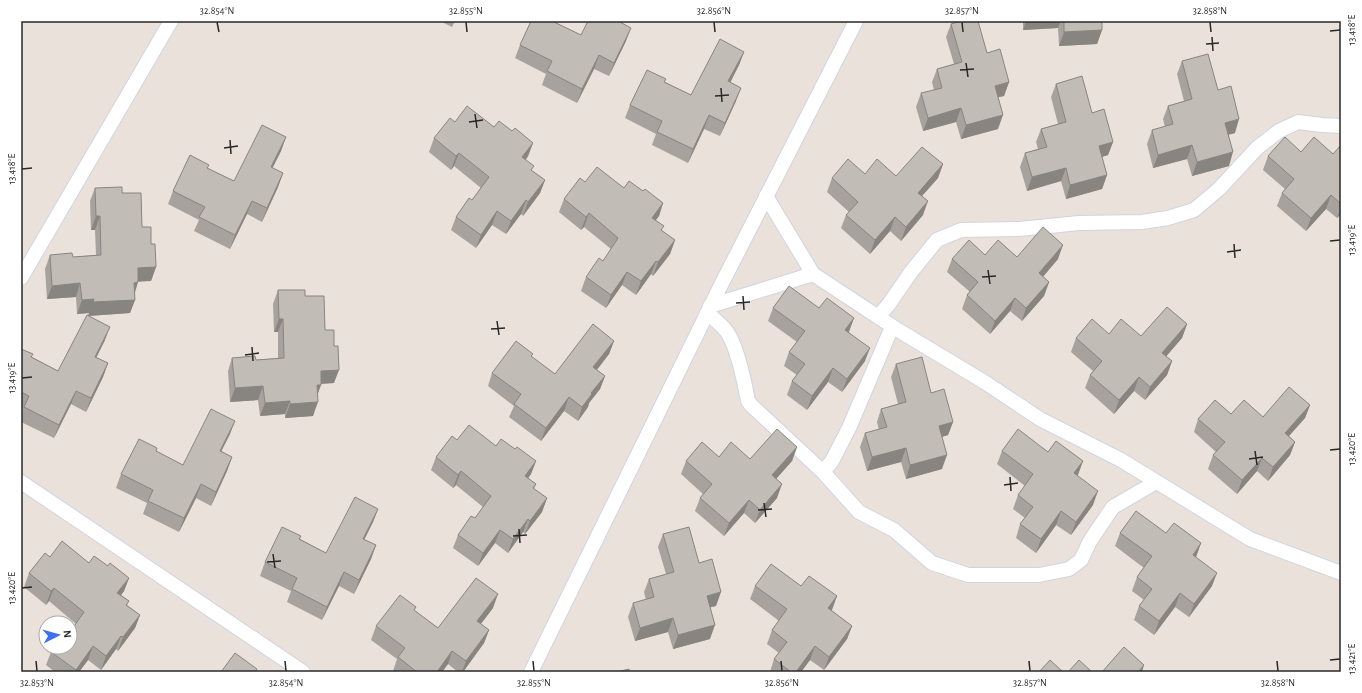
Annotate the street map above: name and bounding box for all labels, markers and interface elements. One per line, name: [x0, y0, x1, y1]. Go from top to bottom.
text: 32.854°N: [200, 6, 234, 16]
text: 32.855°N: [449, 6, 483, 16]
text: 32.856°N: [697, 6, 731, 16]
text: 32.857°N: [945, 6, 979, 16]
text: 32.858°N: [1193, 6, 1227, 16]
text: 13.418°E: [1347, 15, 1357, 45]
text: 13.418°E: [7, 154, 17, 184]
text: 13.419°E: [1347, 225, 1357, 255]
text: 13.419°E: [7, 363, 17, 393]
text: 13.420°E: [1347, 433, 1357, 465]
text: 13.420°E: [7, 572, 17, 604]
north arrow: [38, 615, 78, 655]
text: N: [62, 630, 73, 638]
text: 13.421°E: [1347, 644, 1357, 674]
text: 32.853°N: [20, 678, 54, 688]
text: 32.854°N: [269, 678, 303, 688]
text: 32.855°N: [517, 678, 551, 688]
text: 32.856°N: [765, 678, 799, 688]
text: 32.857°N: [1013, 678, 1047, 688]
text: 32.858°N: [1261, 678, 1295, 688]

